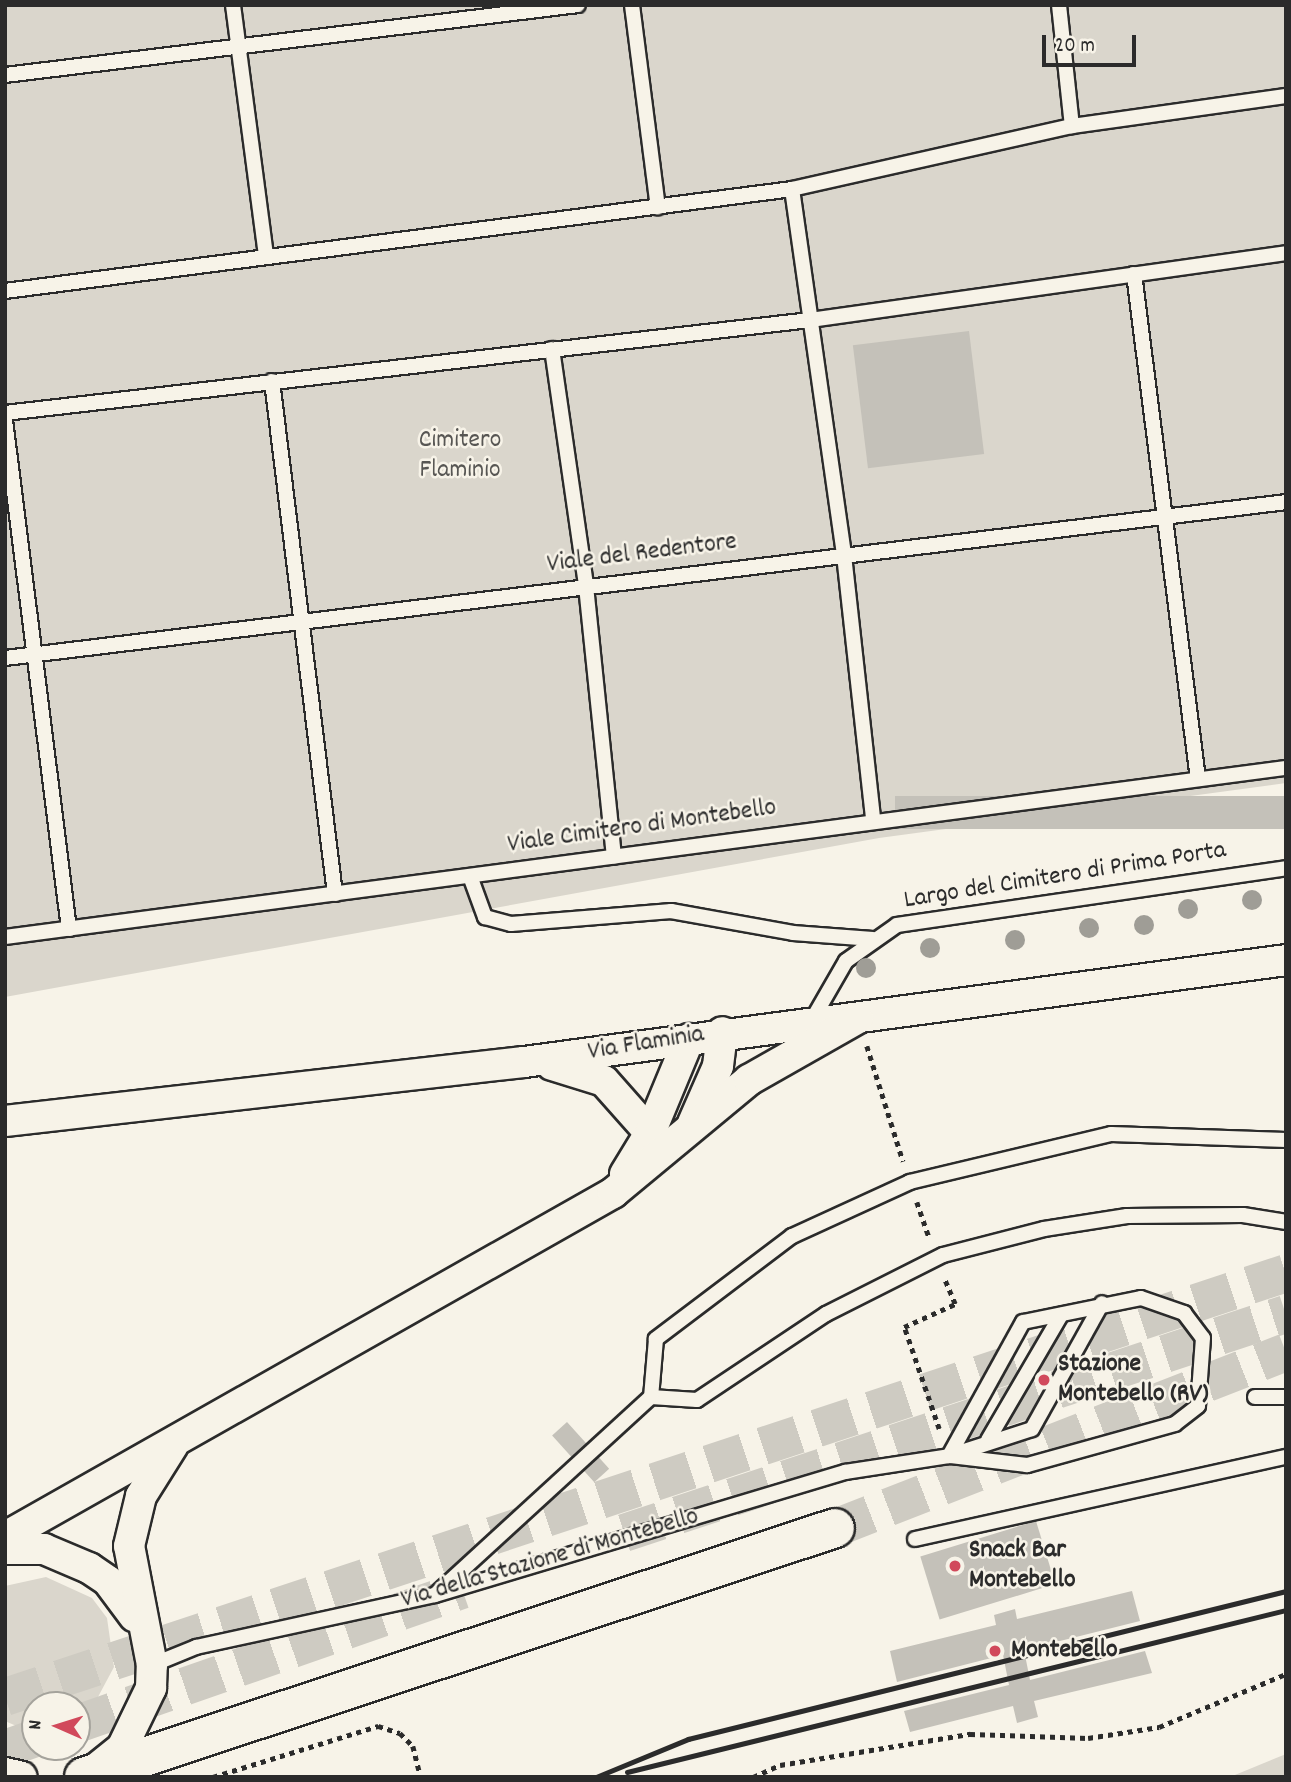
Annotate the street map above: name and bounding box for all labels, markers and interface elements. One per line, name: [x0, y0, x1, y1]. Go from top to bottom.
scale bar: [1046, 21, 1140, 65]
text: 20 m: [1055, 32, 1095, 62]
park label: Cimitero Flaminio: [419, 425, 501, 486]
street label: Viale del Redentore: [545, 527, 739, 581]
street label: Viale Cimitero di Montebello: [506, 793, 778, 861]
street label: Largo del Cimitero di Prima Porta: [902, 835, 1228, 917]
street label: Via Flaminia: [586, 1019, 706, 1069]
place label: Stazione Montebello (RV): [1058, 1349, 1209, 1410]
marker: Stazione Montebello (RV): [1036, 1372, 1052, 1388]
street label: Via della Stazione di Montebello: [398, 1502, 702, 1616]
place label: Snack Bar Montebello: [969, 1535, 1075, 1596]
marker: Snack Bar Montebello: [947, 1558, 963, 1574]
place label: Montebello: [1011, 1635, 1117, 1667]
marker: Montebello: [985, 1641, 1005, 1661]
north arrow: [21, 1691, 91, 1761]
text: N: [23, 1720, 50, 1730]

